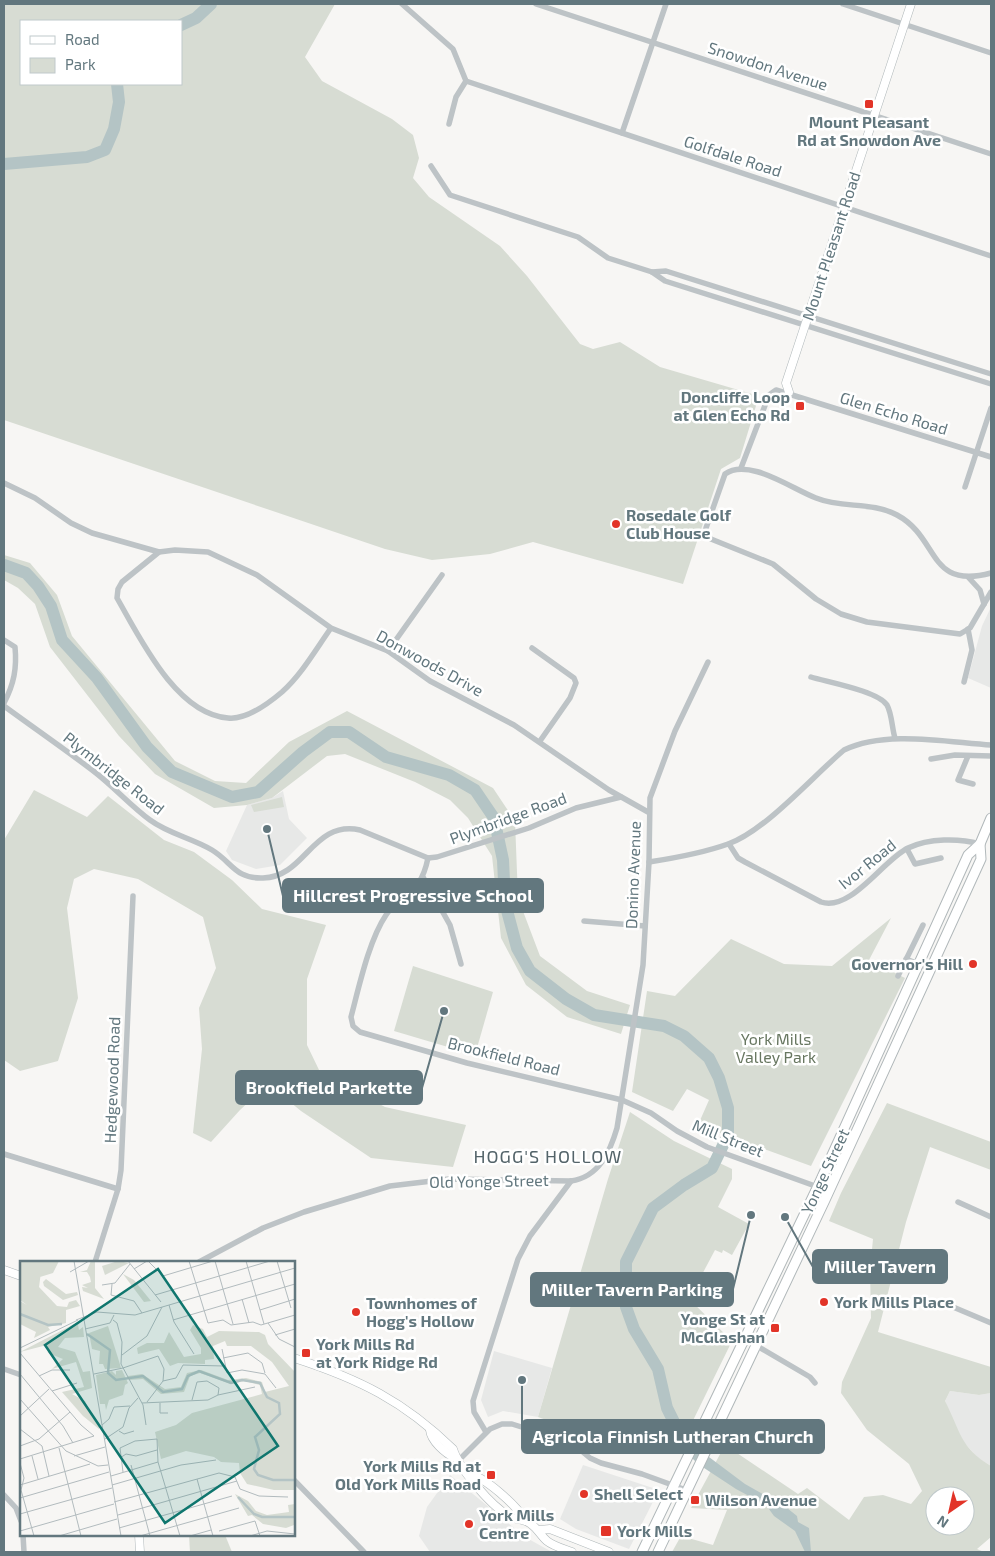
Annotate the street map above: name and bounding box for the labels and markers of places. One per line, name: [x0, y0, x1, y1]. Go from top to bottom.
marker: Mount Pleasant Rd at Snowdon Ave: [863, 98, 875, 110]
place label: Mount Pleasant Rd at Snowdon Ave: [797, 112, 941, 149]
place label: Doncliffe Loop at Glen Echo Rd: [673, 387, 790, 424]
marker: Doncliffe Loop at Glen Echo Rd: [794, 400, 806, 412]
place label: Rosedale Golf Club House: [626, 505, 732, 542]
marker: Rosedale Golf Club House: [610, 518, 622, 530]
callout: Hillcrest Progressive School: [283, 879, 543, 912]
place label: Governor's Hill: [851, 954, 964, 973]
marker: Governor's Hill: [967, 958, 979, 970]
callout: Brookfield Parkette: [236, 1071, 422, 1104]
callout: Miller Tavern: [813, 1250, 947, 1283]
callout: Miller Tavern Parking: [531, 1273, 733, 1306]
place label: York Mills Place: [834, 1292, 954, 1311]
place label: Townhomes of Hogg's Hollow: [366, 1293, 477, 1330]
marker: York Mills Place: [818, 1296, 830, 1308]
marker: Townhomes of Hogg's Hollow: [350, 1306, 362, 1318]
place label: Yonge St at McGlashan: [681, 1309, 765, 1346]
marker: Yonge St at McGlashan: [769, 1322, 781, 1334]
place label: York Mills Rd at York Ridge Rd: [316, 1334, 438, 1371]
marker: York Mills Rd at York Ridge Rd: [300, 1347, 312, 1359]
callout: Agricola Finnish Lutheran Church: [522, 1420, 824, 1453]
place label: York Mills Rd at Old York Mills Road: [335, 1456, 481, 1493]
marker: York Mills Rd at Old York Mills Road: [485, 1469, 497, 1481]
place label: Shell Select: [594, 1484, 683, 1503]
marker: Shell Select: [578, 1488, 590, 1500]
place label: Wilson Avenue: [705, 1490, 817, 1509]
marker: Wilson Avenue: [689, 1494, 701, 1506]
place label: York Mills Centre: [479, 1505, 554, 1542]
marker: York Mills Centre: [463, 1518, 475, 1530]
place label: York Mills: [617, 1521, 692, 1540]
marker: York Mills: [599, 1524, 613, 1538]

